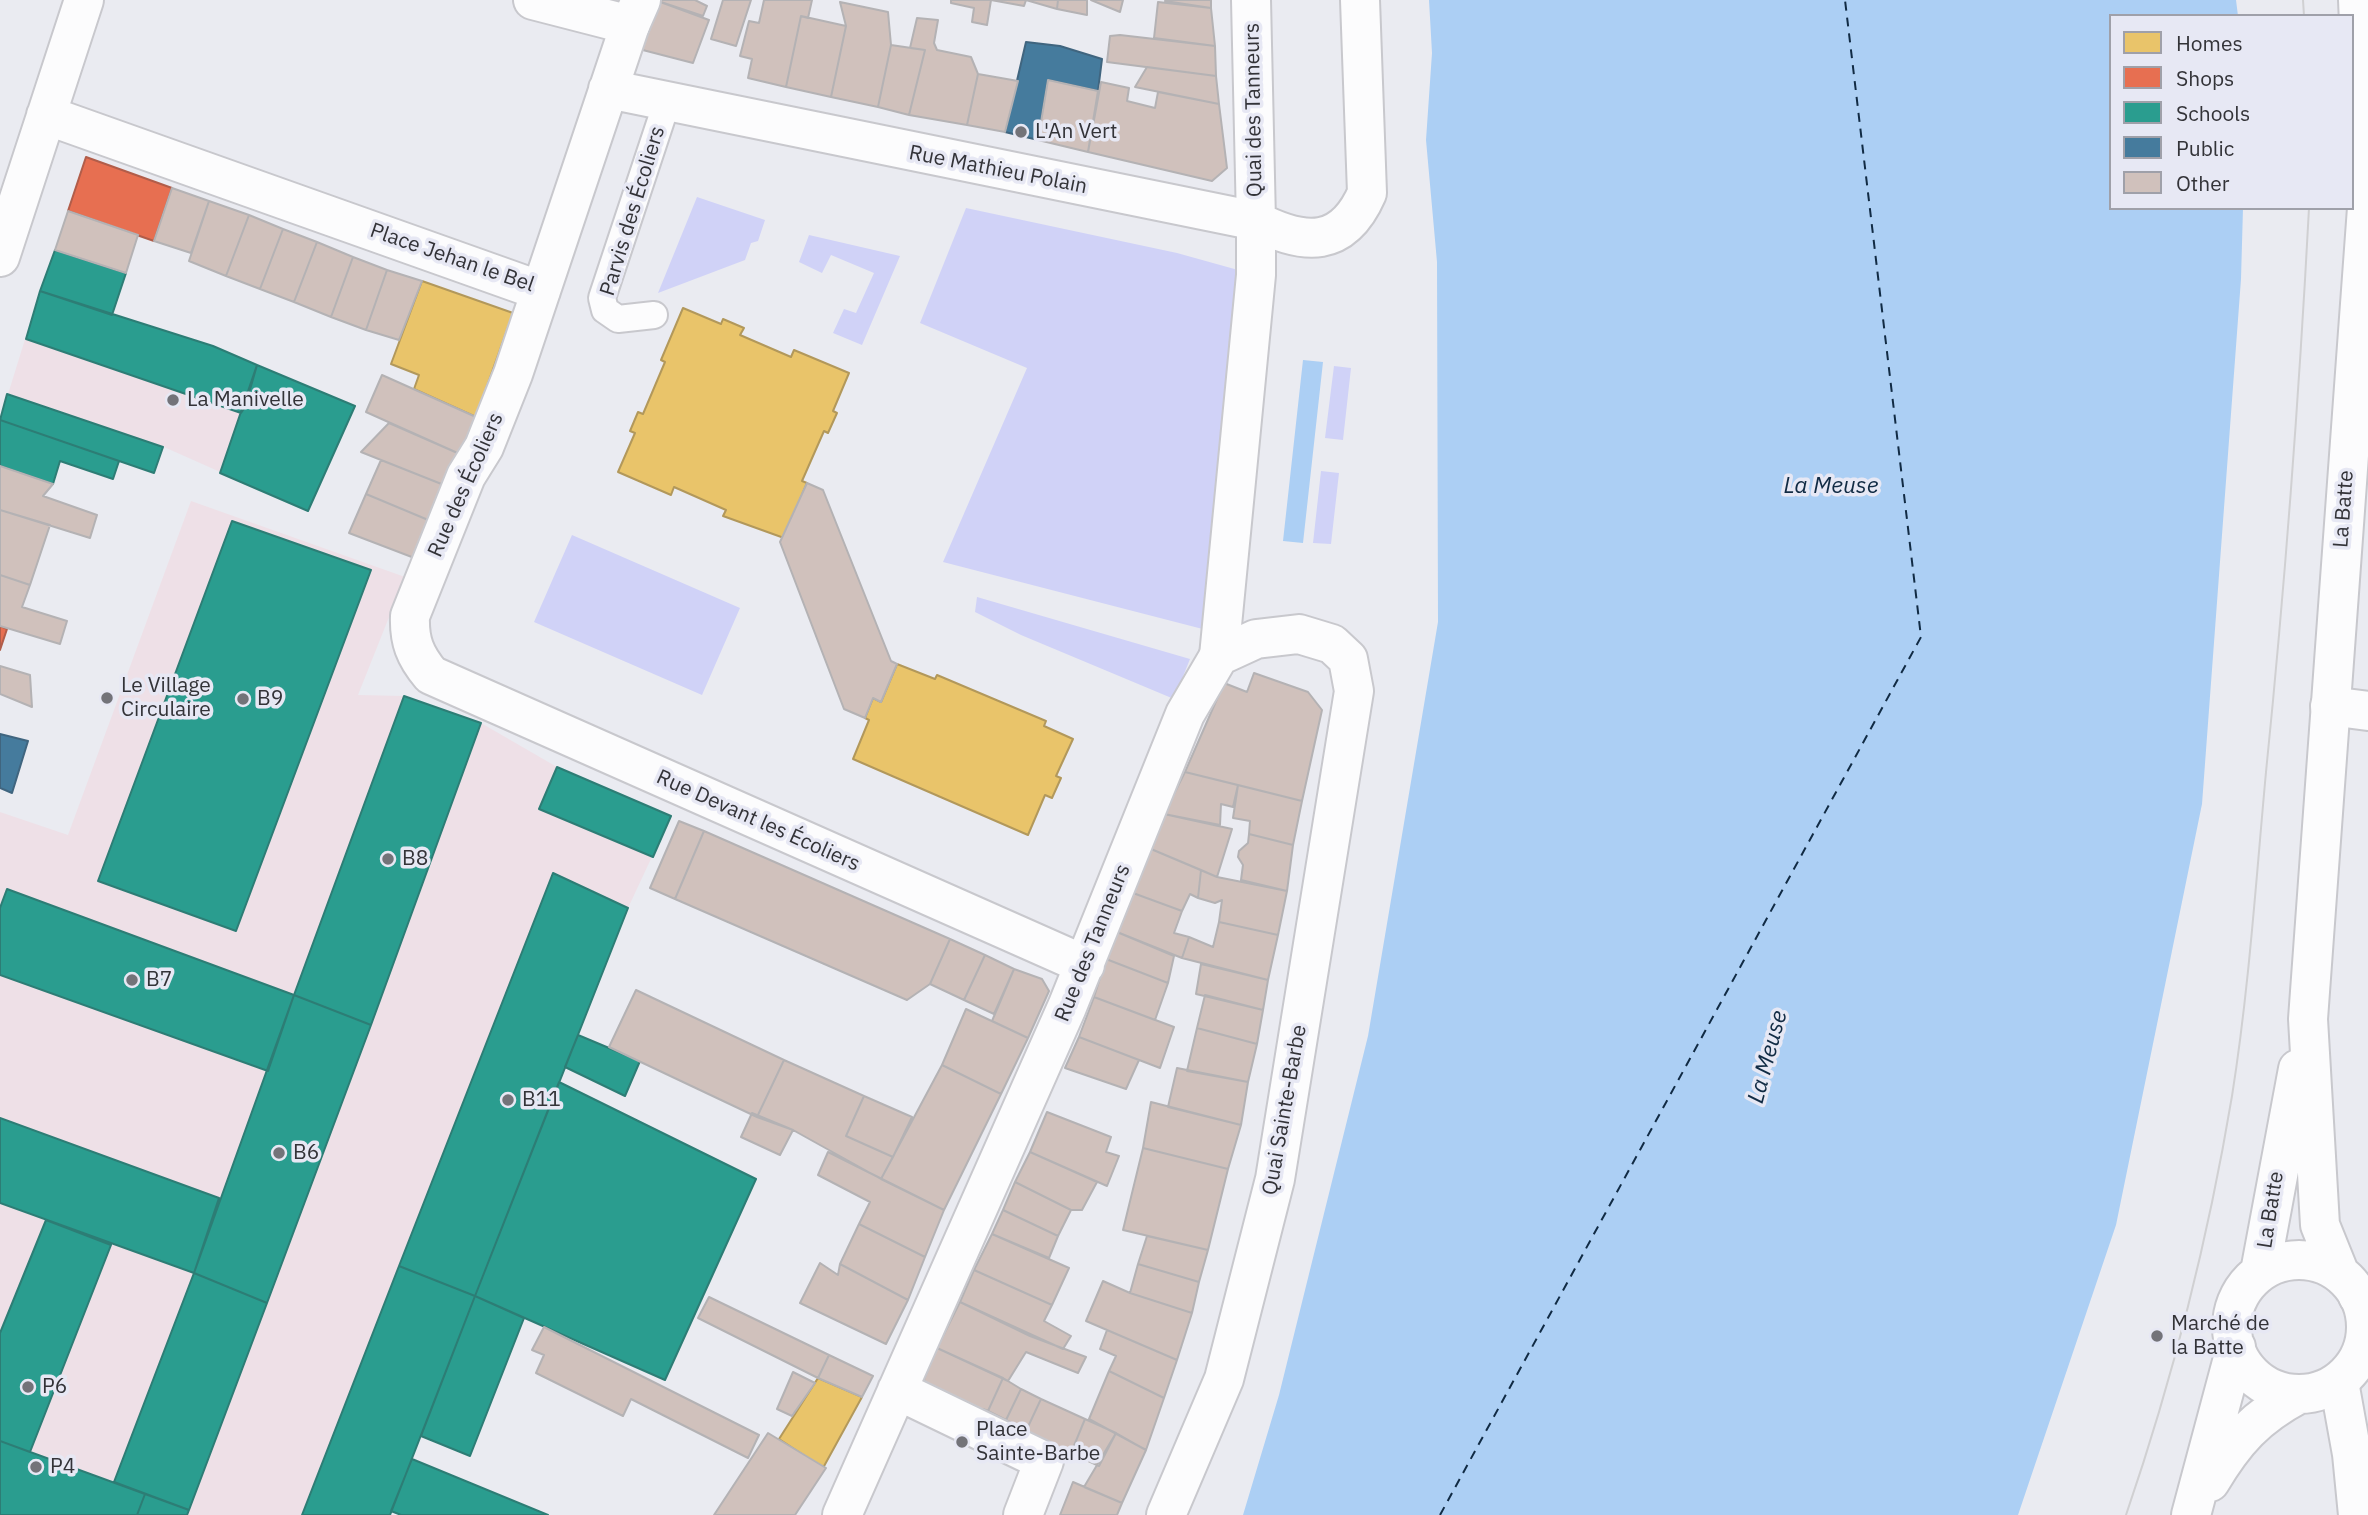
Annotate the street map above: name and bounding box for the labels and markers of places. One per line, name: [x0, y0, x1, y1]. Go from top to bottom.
place label: L'An Vert: [1035, 119, 1117, 145]
marker: L'An Vert: [1013, 124, 1029, 140]
place label: La Manivelle: [187, 387, 304, 413]
marker: La Manivelle: [165, 392, 181, 408]
place label: Le Village Circulaire: [121, 673, 211, 723]
place label: B9: [257, 686, 283, 712]
marker: Le Village Circulaire: [99, 690, 115, 706]
marker: B9: [235, 691, 251, 707]
place label: B8: [402, 846, 428, 872]
marker: B8: [380, 851, 396, 867]
place label: B7: [146, 967, 172, 993]
marker: B7: [124, 972, 140, 988]
place label: B11: [522, 1087, 561, 1113]
marker: B11: [500, 1092, 516, 1108]
place label: B6: [293, 1140, 319, 1166]
marker: B6: [271, 1145, 287, 1161]
place label: Marché de la Batte: [2171, 1311, 2270, 1361]
marker: Marché de la Batte: [2149, 1328, 2165, 1344]
place label: P6: [42, 1374, 67, 1400]
marker: P6: [20, 1379, 36, 1395]
place label: Place Sainte-Barbe: [976, 1417, 1100, 1467]
marker: Place Sainte-Barbe: [954, 1434, 970, 1450]
place label: P4: [50, 1454, 75, 1480]
marker: P4: [28, 1459, 44, 1475]

